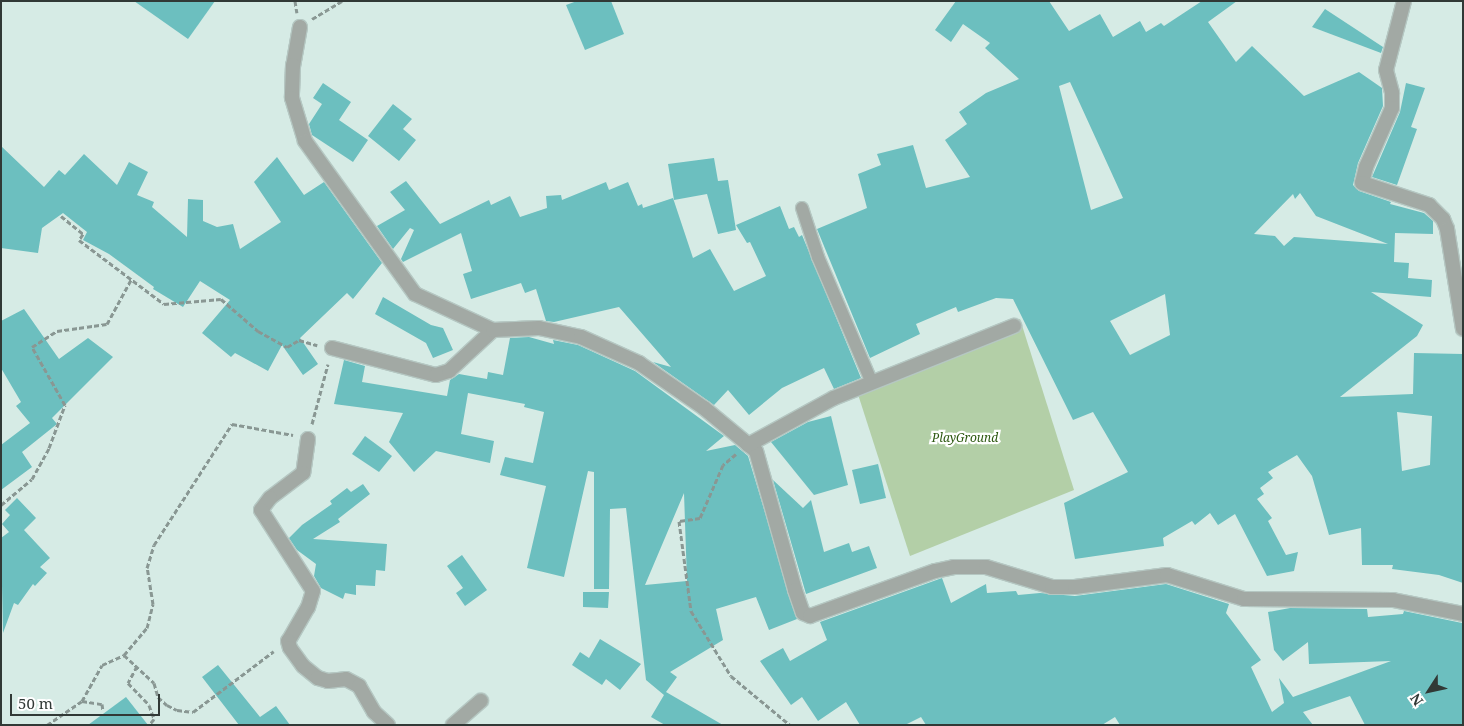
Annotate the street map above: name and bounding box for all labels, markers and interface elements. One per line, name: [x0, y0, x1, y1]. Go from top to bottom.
park label: PlayGround: [932, 431, 998, 445]
north arrow: [1404, 666, 1454, 716]
scale bar: [12, 684, 162, 716]
text: N: [1405, 690, 1427, 710]
text: 50 m: [18, 693, 53, 713]

